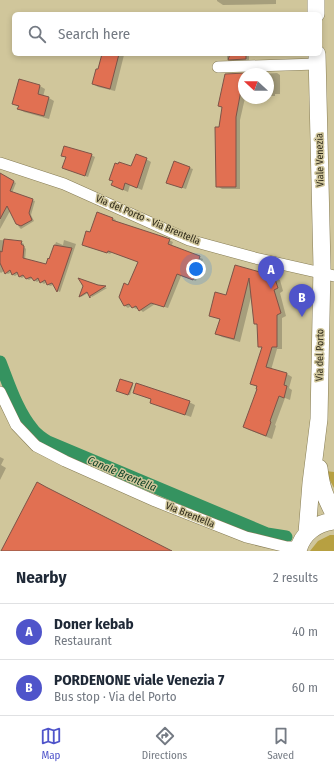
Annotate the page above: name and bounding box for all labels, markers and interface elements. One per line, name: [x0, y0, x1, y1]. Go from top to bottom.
search box: [12, 12, 322, 56]
icon: search: [26, 23, 48, 45]
text: Search here: [58, 25, 130, 43]
north arrow: [238, 68, 274, 104]
street label: Viale Venezia: [314, 133, 326, 187]
street label: Via del Porto - Via Brentella: [94, 192, 202, 248]
pin: A: [258, 256, 284, 289]
your location: [186, 259, 206, 279]
pin: B: [289, 284, 315, 317]
street label: Via del Porto: [314, 329, 326, 381]
water label: Canale Brentella: [86, 454, 159, 494]
street label: Via Brentella: [164, 500, 216, 530]
text: Nearby: [16, 567, 67, 588]
text: 2 results: [273, 570, 318, 585]
text: Doner kebab: [54, 615, 134, 633]
text: A: [25, 624, 33, 639]
text: 40 m: [292, 624, 318, 639]
text: Restaurant: [54, 633, 112, 648]
text: PORDENONE viale Venezia 7: [54, 671, 224, 689]
text: B: [25, 680, 33, 695]
text: 60 m: [292, 680, 318, 695]
text: Bus stop · Via del Porto: [54, 689, 177, 704]
tab: Map: [40, 725, 62, 762]
tab: Directions: [142, 725, 187, 762]
tab: Saved: [267, 725, 294, 762]

